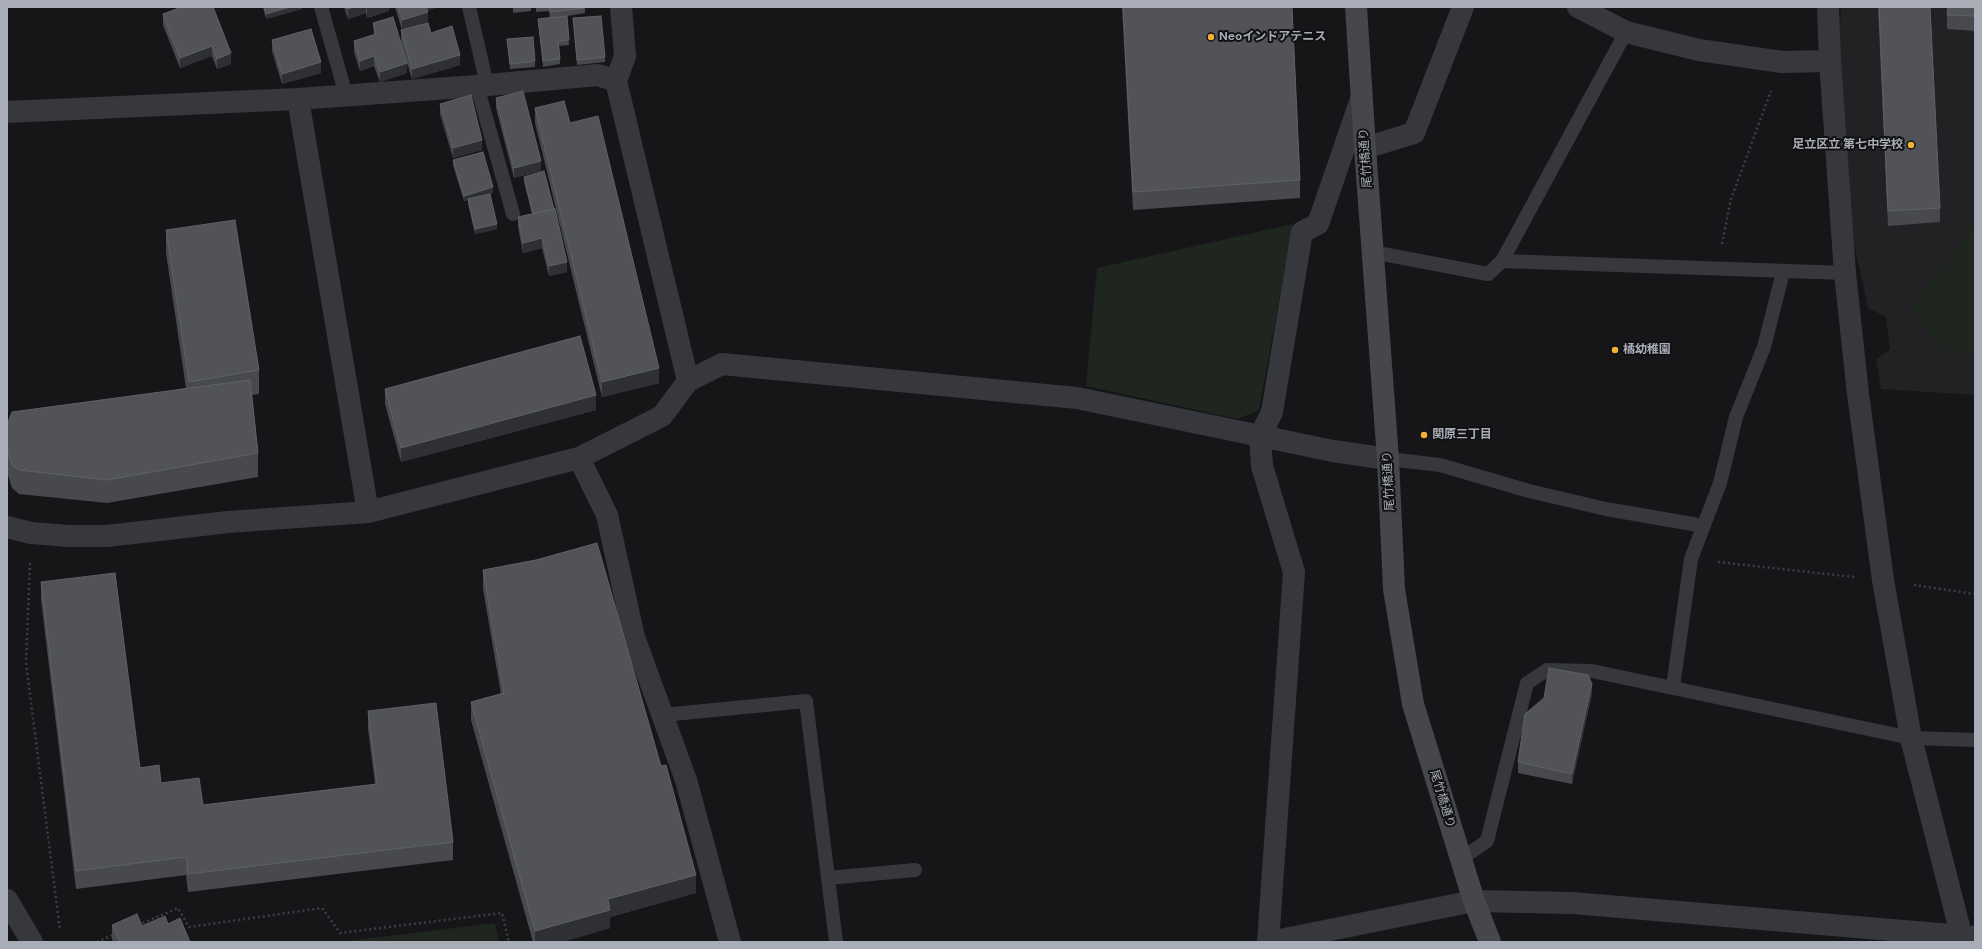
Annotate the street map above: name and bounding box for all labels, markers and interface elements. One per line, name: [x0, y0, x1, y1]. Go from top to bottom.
place label: Neoインドアテニス: [1219, 30, 1326, 44]
marker: Neoインドアテニス: [1206, 32, 1216, 42]
street label: 尾竹橋通り: [1357, 128, 1375, 188]
place label: 足立区立 第七中学校: [1792, 138, 1903, 152]
marker: 足立区立 第七中学校: [1906, 140, 1916, 150]
place label: 橘幼稚園: [1623, 343, 1671, 357]
marker: 橘幼稚園: [1610, 345, 1620, 355]
place label: 関原三丁目: [1432, 428, 1492, 442]
marker: 関原三丁目: [1419, 430, 1429, 440]
street label: 尾竹橋通り: [1380, 451, 1398, 511]
street label: 尾竹橋通り: [1426, 768, 1458, 830]

